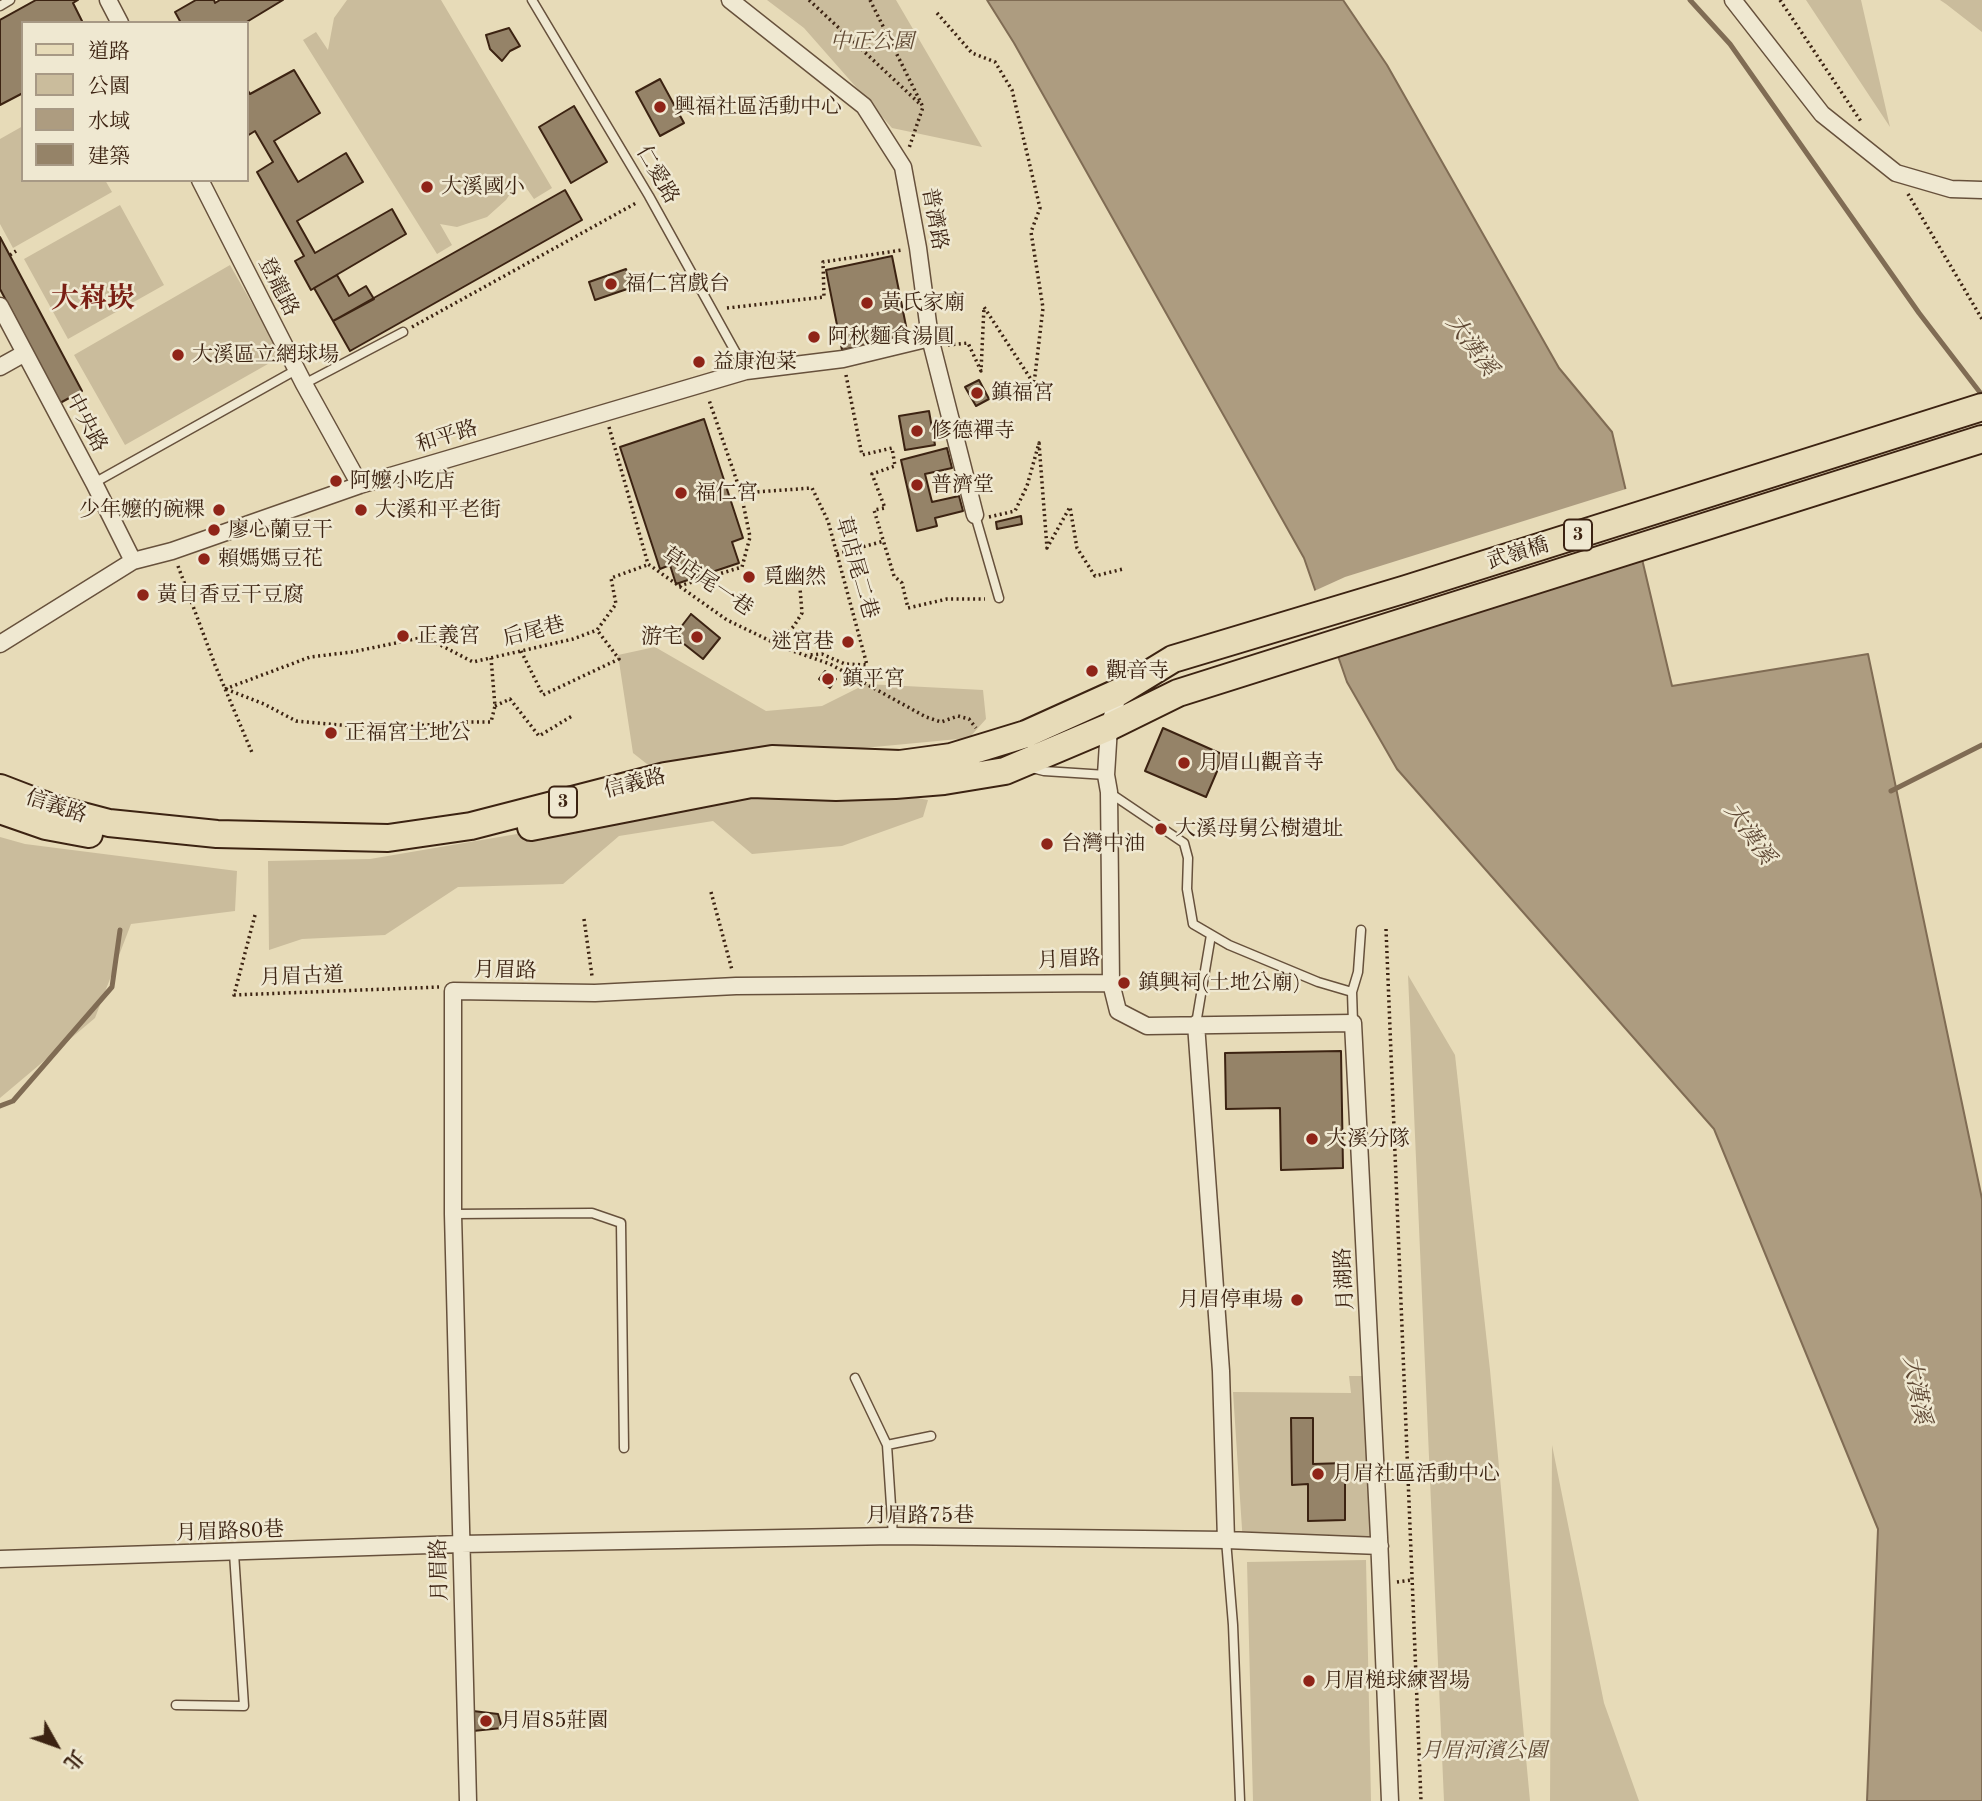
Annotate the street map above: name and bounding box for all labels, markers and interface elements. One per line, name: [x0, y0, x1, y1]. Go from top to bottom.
legend: [21, 21, 248, 182]
park label: 中正公園: [830, 29, 914, 55]
text: 道路: [88, 42, 130, 63]
text: 公園: [88, 77, 130, 98]
place label: 興福社區活動中心: [674, 94, 842, 120]
marker: 興福社區活動中心: [652, 99, 668, 115]
text: 水域: [88, 112, 130, 133]
street label: 仁愛路: [630, 141, 684, 209]
text: 建築: [88, 147, 130, 168]
place label: 大溪國小: [441, 174, 525, 200]
marker: 大溪國小: [419, 179, 435, 195]
street label: 普濟路: [916, 186, 952, 252]
street label: 登龍路: [252, 253, 304, 321]
place label: 福仁宮戲台: [625, 271, 730, 297]
marker: 福仁宮戲台: [603, 276, 619, 292]
district label: 大嵙崁: [51, 283, 135, 317]
place label: 黃氏家廟: [881, 290, 965, 316]
marker: 黃氏家廟: [859, 295, 875, 311]
water label: 大漢溪: [1440, 310, 1502, 382]
place label: 阿秋麵食湯圓: [828, 324, 954, 350]
marker: 阿秋麵食湯圓: [806, 329, 822, 345]
place label: 大溪區立網球場: [192, 342, 339, 368]
marker: 大溪區立網球場: [170, 347, 186, 363]
place label: 益康泡菜: [713, 349, 797, 375]
marker: 益康泡菜: [691, 354, 707, 370]
place label: 鎮福宮: [991, 380, 1054, 406]
marker: 鎮福宮: [969, 385, 985, 401]
street label: 中央路: [60, 389, 112, 457]
street label: 和平路: [413, 416, 481, 458]
place label: 修德禪寺: [931, 418, 1015, 444]
marker: 修德禪寺: [909, 423, 925, 439]
place label: 阿嬤小吃店: [350, 468, 455, 494]
place label: 普濟堂: [931, 472, 994, 498]
marker: 阿嬤小吃店: [328, 473, 344, 489]
marker: 普濟堂: [909, 477, 925, 493]
place label: 福仁宮: [695, 480, 758, 506]
marker: 福仁宮: [673, 485, 689, 501]
place label: 少年嬤的碗粿: [79, 497, 205, 523]
place label: 大溪和平老街: [375, 497, 501, 523]
marker: 少年嬤的碗粿: [211, 502, 227, 518]
marker: 大溪和平老街: [353, 502, 369, 518]
street label: 草店尾二巷: [829, 514, 883, 622]
place label: 廖心蘭豆干: [228, 517, 333, 543]
road number: 3: [1564, 520, 1592, 550]
marker: 廖心蘭豆干: [206, 522, 222, 538]
street label: 武嶺橋: [1484, 533, 1552, 575]
street label: 草店尾一巷: [656, 542, 758, 622]
place label: 賴媽媽豆花: [218, 546, 323, 572]
marker: 賴媽媽豆花: [196, 551, 212, 567]
place label: 覓幽然: [763, 564, 826, 590]
marker: 覓幽然: [741, 569, 757, 585]
place label: 黃日香豆干豆腐: [157, 582, 304, 608]
marker: 黃日香豆干豆腐: [135, 587, 151, 603]
street label: 后尾巷: [500, 612, 568, 652]
place label: 正義宮: [417, 623, 480, 649]
place label: 游宅: [641, 624, 683, 650]
marker: 正義宮: [395, 628, 411, 644]
marker: 游宅: [689, 629, 705, 645]
place label: 迷宮巷: [771, 629, 834, 655]
marker: 迷宮巷: [840, 634, 856, 650]
place label: 觀音寺: [1106, 658, 1169, 684]
marker: 觀音寺: [1084, 663, 1100, 679]
place label: 鎮平宮: [842, 666, 905, 692]
marker: 鎮平宮: [820, 671, 836, 687]
place label: 正福宮土地公: [345, 720, 471, 746]
marker: 正福宮土地公: [323, 725, 339, 741]
place label: 月眉山觀音寺: [1198, 750, 1324, 776]
marker: 月眉山觀音寺: [1176, 755, 1192, 771]
street label: 信義路: [601, 764, 669, 804]
street label: 信義路: [22, 785, 90, 829]
road number: 3: [549, 786, 577, 818]
water label: 大漢溪: [1718, 798, 1780, 870]
place label: 大溪母舅公樹遺址: [1175, 816, 1343, 842]
marker: 大溪母舅公樹遺址: [1153, 821, 1169, 837]
place label: 台灣中油: [1061, 831, 1145, 857]
marker: 台灣中油: [1039, 836, 1055, 852]
street label: 月眉路: [1037, 946, 1101, 974]
street label: 月眉路: [473, 958, 537, 984]
street label: 月眉古道: [260, 963, 344, 991]
place label: 鎮興祠(土地公廟): [1138, 970, 1301, 996]
marker: 鎮興祠(土地公廟): [1116, 975, 1132, 991]
place label: 大溪分隊: [1326, 1126, 1410, 1152]
marker: 大溪分隊: [1304, 1131, 1320, 1147]
street label: 月湖路: [1331, 1247, 1359, 1311]
place label: 月眉停車場: [1178, 1287, 1283, 1313]
marker: 月眉停車場: [1289, 1292, 1305, 1308]
water label: 大漢溪: [1896, 1354, 1936, 1426]
place label: 月眉社區活動中心: [1332, 1461, 1500, 1487]
marker: 月眉社區活動中心: [1310, 1466, 1326, 1482]
street label: 月眉路75巷: [866, 1503, 974, 1529]
street label: 月眉路80巷: [175, 1518, 285, 1546]
street label: 月眉路: [426, 1538, 454, 1602]
place label: 月眉槌球練習場: [1323, 1668, 1470, 1694]
marker: 月眉槌球練習場: [1301, 1673, 1317, 1689]
place label: 月眉85莊園: [500, 1708, 608, 1734]
north arrow: [21, 1710, 91, 1780]
marker: 月眉85莊園: [478, 1713, 494, 1729]
park label: 月眉河濱公園: [1421, 1738, 1547, 1764]
text: 北: [59, 1745, 86, 1772]

